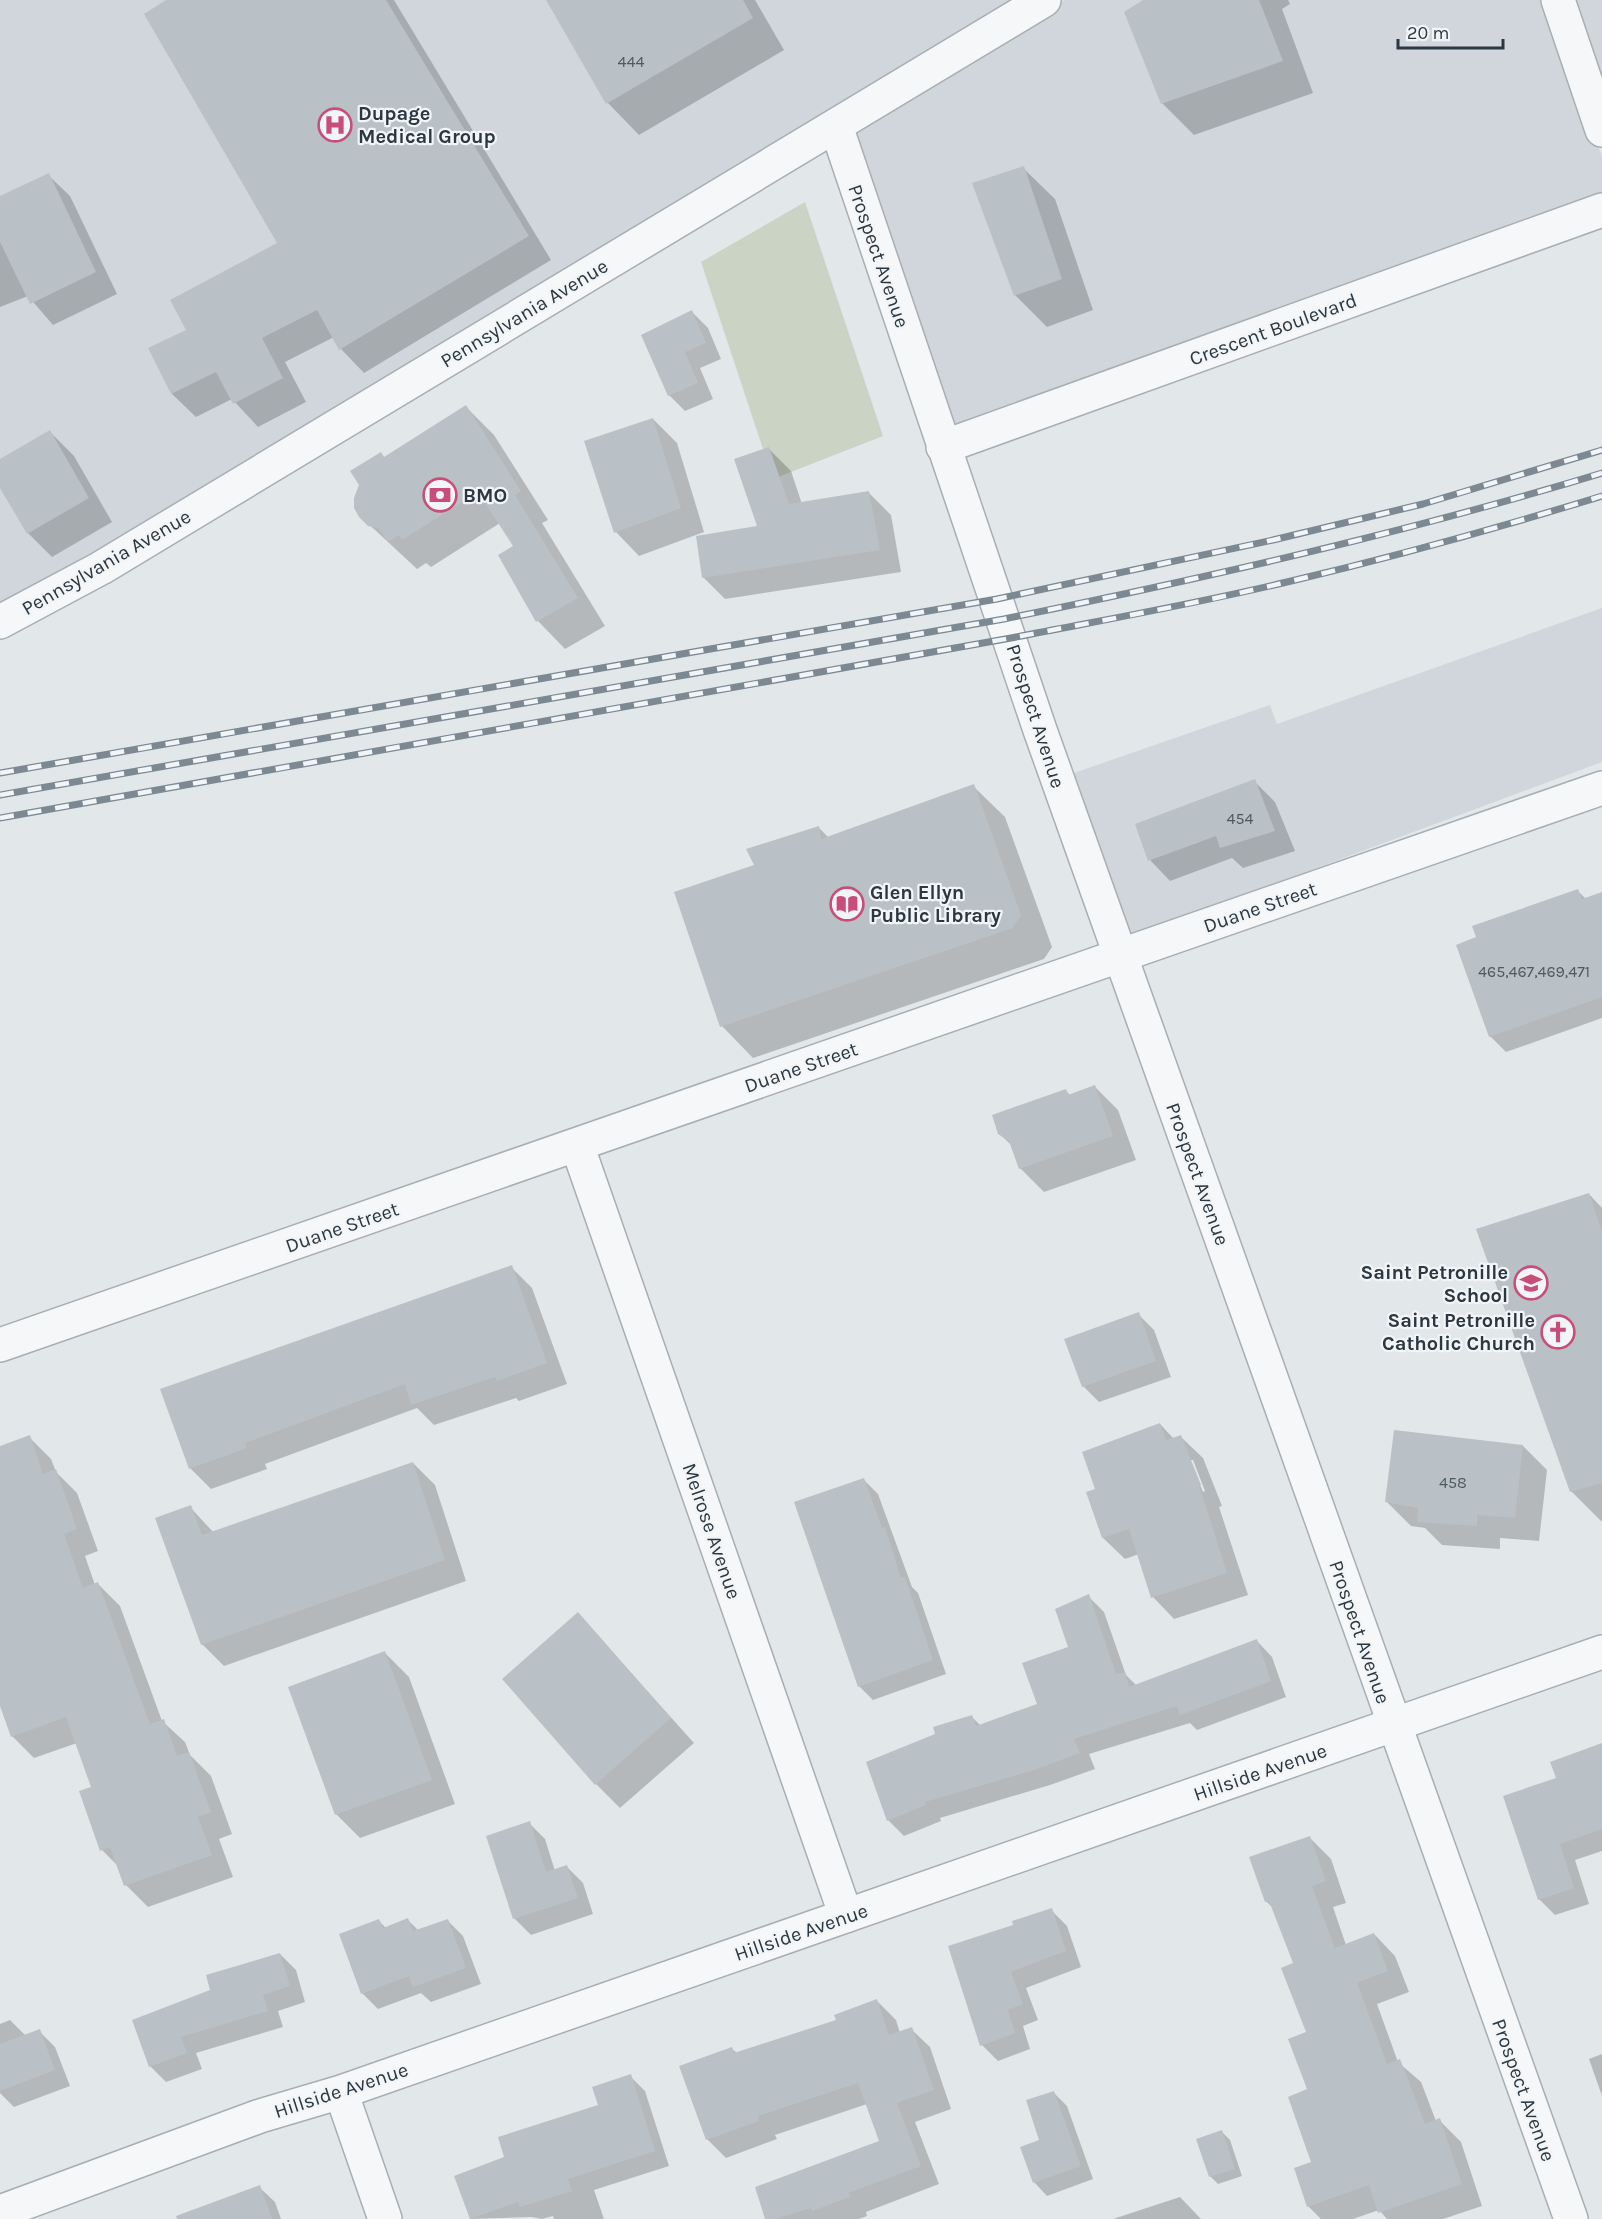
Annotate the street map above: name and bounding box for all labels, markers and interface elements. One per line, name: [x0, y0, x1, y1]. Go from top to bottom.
scale bar: [1398, 12, 1503, 50]
text: 20 m: [1407, 22, 1449, 44]
house number: 444: [618, 52, 644, 71]
place label: Dupage Medical Group: [358, 102, 496, 148]
hospital icon: Dupage Medical Group: [317, 107, 353, 143]
street label: Prospect Avenue: [843, 181, 914, 331]
street label: Pennsylvania Avenue: [436, 254, 612, 373]
street label: Crescent Boulevard: [1186, 288, 1360, 370]
bank icon: BMO: [422, 477, 458, 513]
place label: BMO: [463, 484, 507, 507]
street label: Pennsylvania Avenue: [18, 505, 195, 620]
street label: Prospect Avenue: [1001, 641, 1070, 791]
house number: 454: [1227, 809, 1254, 828]
street label: Duane Street: [1200, 877, 1320, 938]
place label: Glen Ellyn Public Library: [870, 881, 1001, 927]
library icon: Glen Ellyn Public Library: [829, 886, 865, 922]
house number: 465,467,469,471: [1478, 962, 1590, 981]
street label: Duane Street: [741, 1037, 861, 1098]
street label: Prospect Avenue: [1161, 1100, 1234, 1249]
street label: Duane Street: [282, 1197, 402, 1258]
place label: Saint Petronille School: [1361, 1261, 1508, 1307]
school or university icon: Saint Petronille School: [1513, 1265, 1549, 1301]
place label: Saint Petronille Catholic Church: [1382, 1309, 1535, 1355]
church icon: Saint Petronille Catholic Church: [1540, 1314, 1576, 1350]
street label: Melrose Avenue: [677, 1460, 746, 1602]
house number: 458: [1439, 1473, 1467, 1492]
street label: Prospect Avenue: [1324, 1557, 1395, 1707]
street label: Hillside Avenue: [1190, 1739, 1330, 1806]
street label: Hillside Avenue: [731, 1899, 871, 1966]
street label: Prospect Avenue: [1487, 2016, 1560, 2165]
street label: Hillside Avenue: [271, 2058, 411, 2123]

